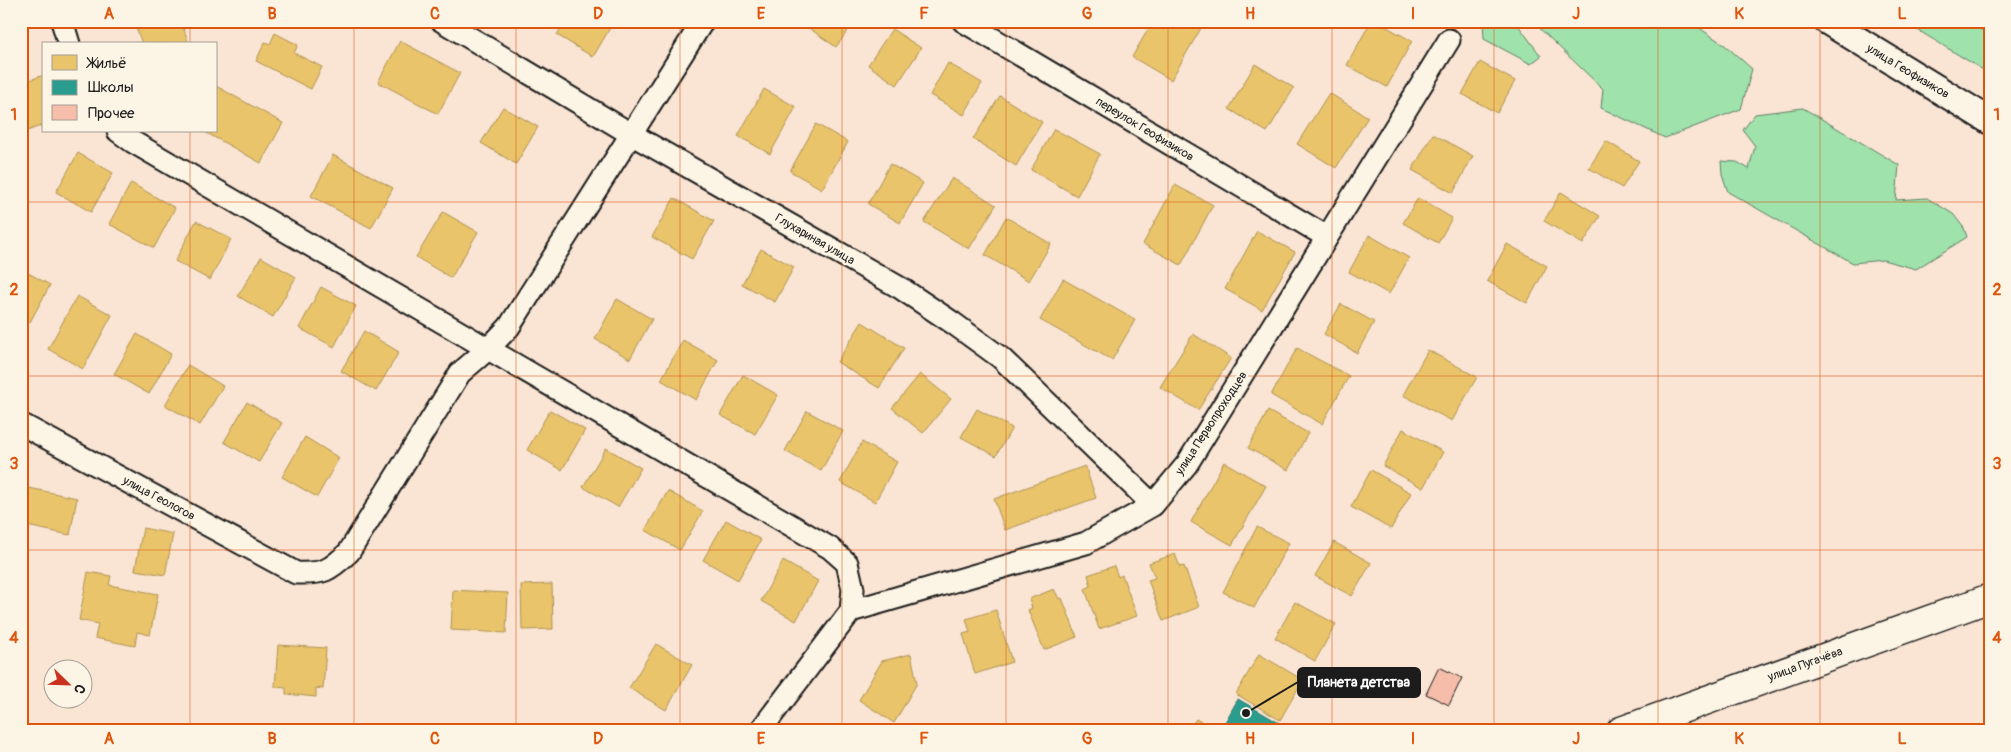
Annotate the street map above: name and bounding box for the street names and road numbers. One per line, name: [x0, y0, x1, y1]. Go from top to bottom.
street label: улица Геофизиков: [1863, 40, 1952, 102]
street label: переулок Геофизиков: [1093, 94, 1197, 165]
street label: Глухариная улица: [772, 211, 858, 269]
street label: улица Первопроходцев: [1172, 368, 1251, 479]
street label: улица Геологов: [119, 473, 198, 524]
street label: улица Пугачёва: [1765, 644, 1845, 685]

